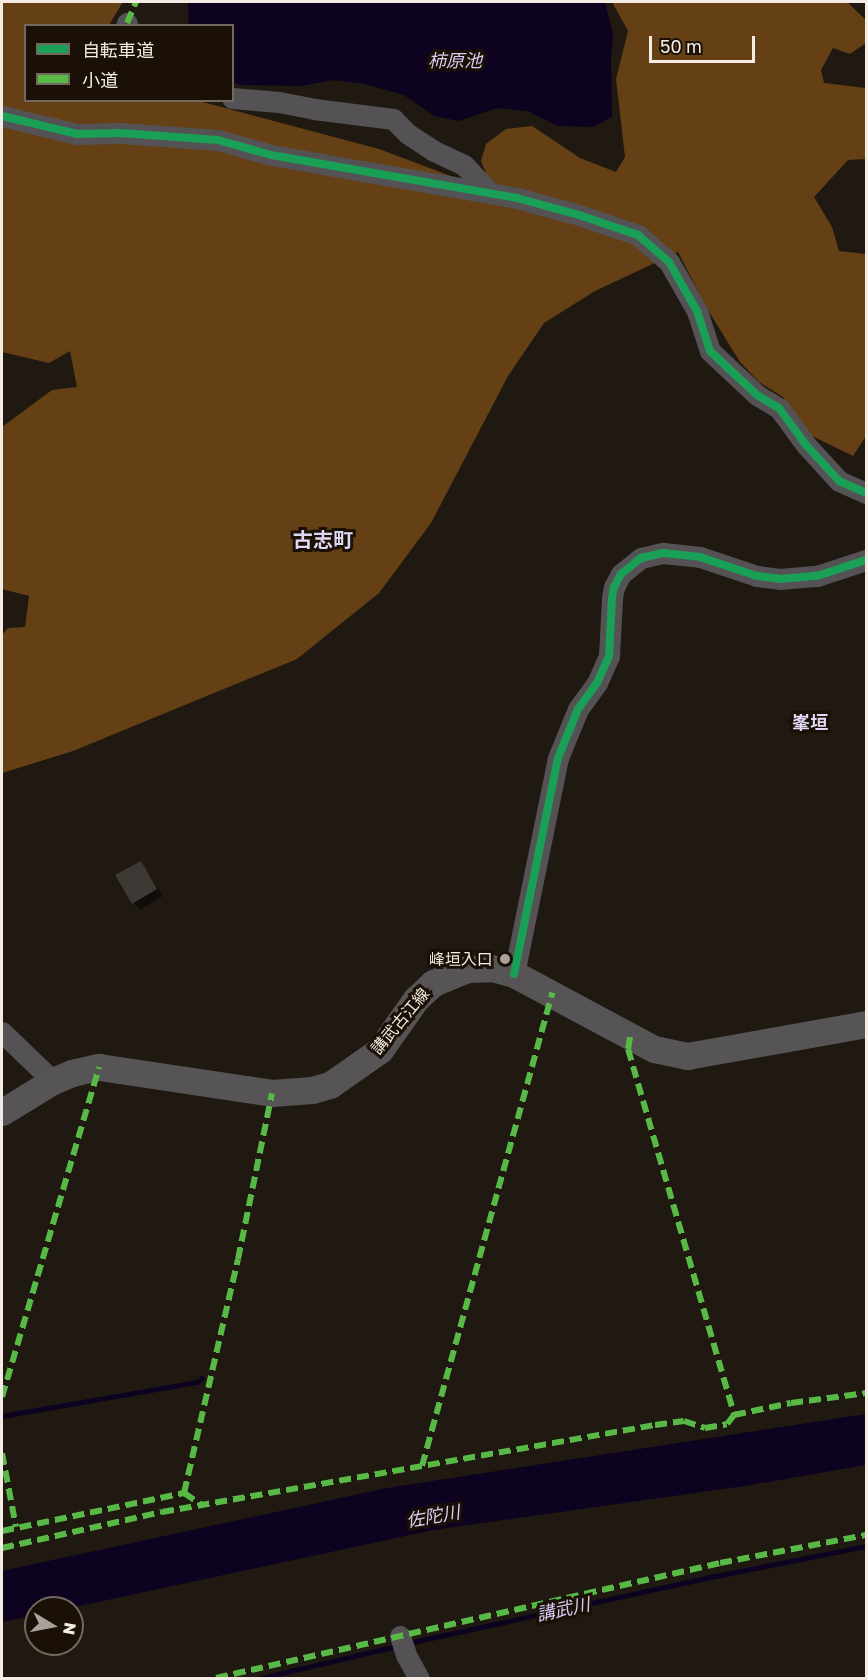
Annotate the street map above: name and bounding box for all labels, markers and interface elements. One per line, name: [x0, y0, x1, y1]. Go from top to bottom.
legend: [24, 24, 234, 102]
scale bar: [652, 24, 758, 62]
text: 50 m: [660, 35, 702, 57]
text: 自転車道: [82, 39, 154, 61]
water label: 柿原池: [428, 49, 482, 71]
text: 小道: [82, 69, 118, 91]
district label: 古志町: [293, 527, 353, 551]
district label: 峯垣: [792, 711, 828, 733]
place label: 峰垣入口: [429, 949, 493, 969]
marker: 峰垣入口: [498, 952, 512, 966]
street label: 講武古江線: [367, 984, 433, 1058]
water label: 佐陀川: [405, 1501, 461, 1531]
water label: 講武川: [534, 1593, 592, 1625]
north arrow: [24, 1596, 84, 1656]
text: N: [59, 1621, 81, 1637]

